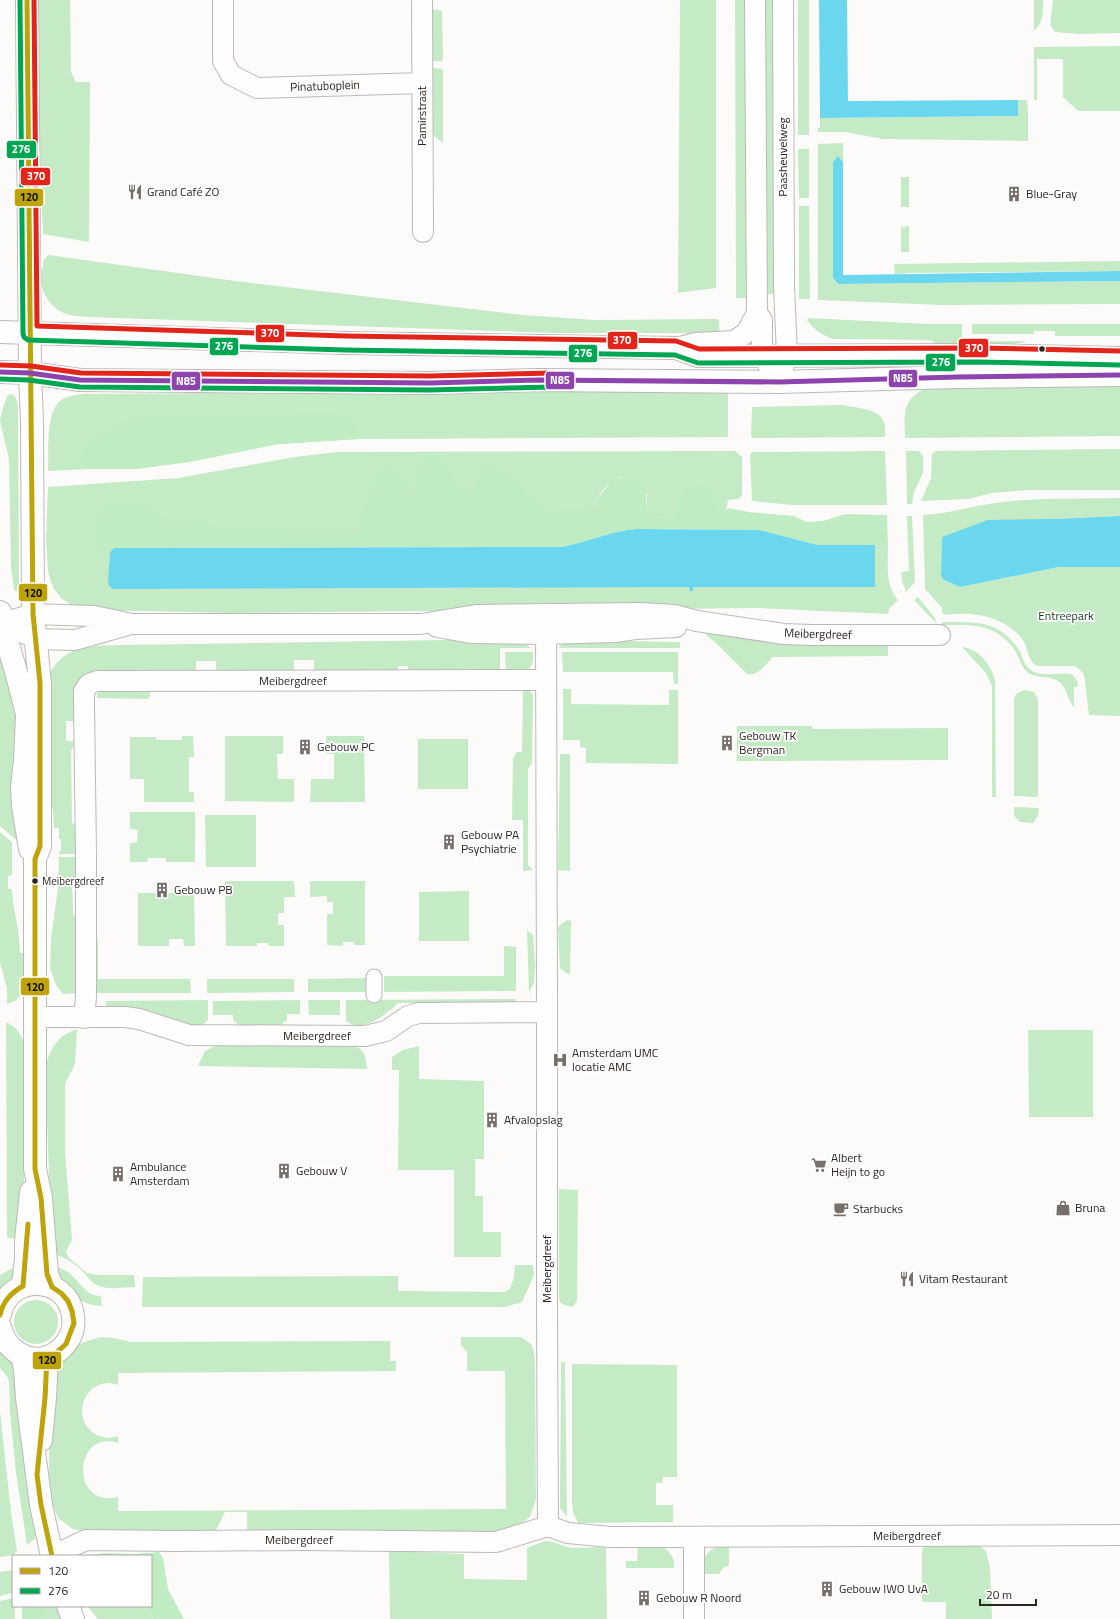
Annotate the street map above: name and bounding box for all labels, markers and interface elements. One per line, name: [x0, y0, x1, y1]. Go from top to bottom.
street label: Pinatuboplein: [290, 75, 360, 96]
street label: Pamirstraat: [412, 85, 431, 146]
street label: Paasheuvelweg: [773, 117, 792, 197]
line badge: 276: [6, 140, 37, 159]
text: 276: [12, 141, 30, 157]
line badge: 370: [20, 167, 51, 186]
text: 370: [27, 168, 45, 184]
place label: Grand Café ZO: [147, 182, 219, 201]
restaurant icon: Grand Café ZO: [126, 183, 144, 201]
place label: Blue-Gray: [1026, 184, 1077, 203]
building icon: Blue-Gray: [1005, 185, 1023, 203]
line badge: 120: [14, 188, 44, 207]
text: 120: [20, 189, 38, 205]
line badge: 370: [255, 324, 285, 343]
text: 370: [261, 325, 279, 341]
line badge: 370: [607, 331, 638, 350]
text: 370: [613, 332, 631, 348]
line badge: 276: [209, 337, 239, 356]
text: 276: [215, 338, 233, 354]
line badge: 370: [958, 338, 989, 358]
text: 370: [965, 340, 983, 356]
line badge: 276: [568, 344, 598, 363]
unlabelled marker: [1037, 344, 1047, 354]
text: 276: [574, 345, 592, 361]
line badge: 276: [925, 353, 956, 372]
text: 276: [932, 354, 950, 370]
line badge: N85: [888, 369, 918, 388]
text: N85: [893, 370, 913, 386]
line badge: N85: [171, 371, 201, 391]
line badge: N85: [545, 371, 575, 390]
text: N85: [550, 372, 570, 388]
text: N85: [176, 373, 196, 389]
line badge: 120: [18, 583, 48, 602]
text: 120: [24, 585, 42, 601]
park label: Entreepark: [1038, 606, 1094, 625]
street label: Meibergdreef: [784, 623, 852, 644]
street label: Meibergdreef: [259, 671, 327, 690]
place label: Gebouw TK Bergman: [739, 726, 797, 759]
building icon: Gebouw TK Bergman: [718, 734, 736, 752]
place label: Gebouw PC: [317, 737, 375, 756]
building icon: Gebouw PC: [296, 738, 314, 756]
place label: Gebouw PA Psychiatrie: [461, 825, 519, 858]
building icon: Gebouw PA Psychiatrie: [440, 833, 458, 851]
place label: Meibergdreef: [42, 873, 104, 889]
marker: Meibergdreef: [30, 876, 40, 886]
place label: Gebouw PB: [174, 880, 233, 899]
building icon: Gebouw PB: [153, 881, 171, 899]
line badge: 120: [20, 977, 50, 996]
text: 120: [26, 979, 44, 995]
street label: Meibergdreef: [283, 1026, 351, 1045]
place label: Amsterdam UMC locatie AMC: [572, 1043, 659, 1076]
hospital icon: Amsterdam UMC locatie AMC: [551, 1051, 569, 1069]
place label: Afvalopslag: [504, 1110, 563, 1129]
building icon: Afvalopslag: [483, 1111, 501, 1129]
place label: Albert Heijn to go: [831, 1148, 885, 1181]
supermarket icon: Albert Heijn to go: [810, 1156, 828, 1174]
place label: Ambulance Amsterdam: [130, 1157, 189, 1190]
place label: Gebouw V: [296, 1161, 347, 1180]
building icon: Gebouw V: [275, 1162, 293, 1180]
building icon: Ambulance Amsterdam: [109, 1165, 127, 1183]
place label: Bruna: [1075, 1198, 1105, 1217]
place label: Starbucks: [853, 1199, 903, 1218]
shop icon: Bruna: [1054, 1199, 1072, 1217]
cafe icon: Starbucks: [832, 1200, 850, 1218]
street label: Meibergdreef: [537, 1235, 556, 1303]
place label: Vitam Restaurant: [919, 1269, 1009, 1288]
restaurant icon: Vitam Restaurant: [898, 1270, 916, 1288]
line badge: 120: [32, 1351, 62, 1370]
text: 120: [38, 1352, 56, 1368]
street label: Meibergdreef: [873, 1526, 941, 1545]
street label: Meibergdreef: [265, 1530, 333, 1549]
legend: [12, 1555, 152, 1607]
text: 120: [48, 1561, 68, 1580]
place label: Gebouw IWO UvA: [839, 1579, 928, 1598]
building icon: Gebouw IWO UvA: [818, 1580, 836, 1598]
text: 276: [48, 1581, 68, 1600]
scale bar: [980, 1581, 1036, 1607]
text: 20 m: [986, 1585, 1012, 1604]
place label: Gebouw R Noord: [656, 1588, 741, 1607]
building icon: Gebouw R Noord: [635, 1589, 653, 1607]

